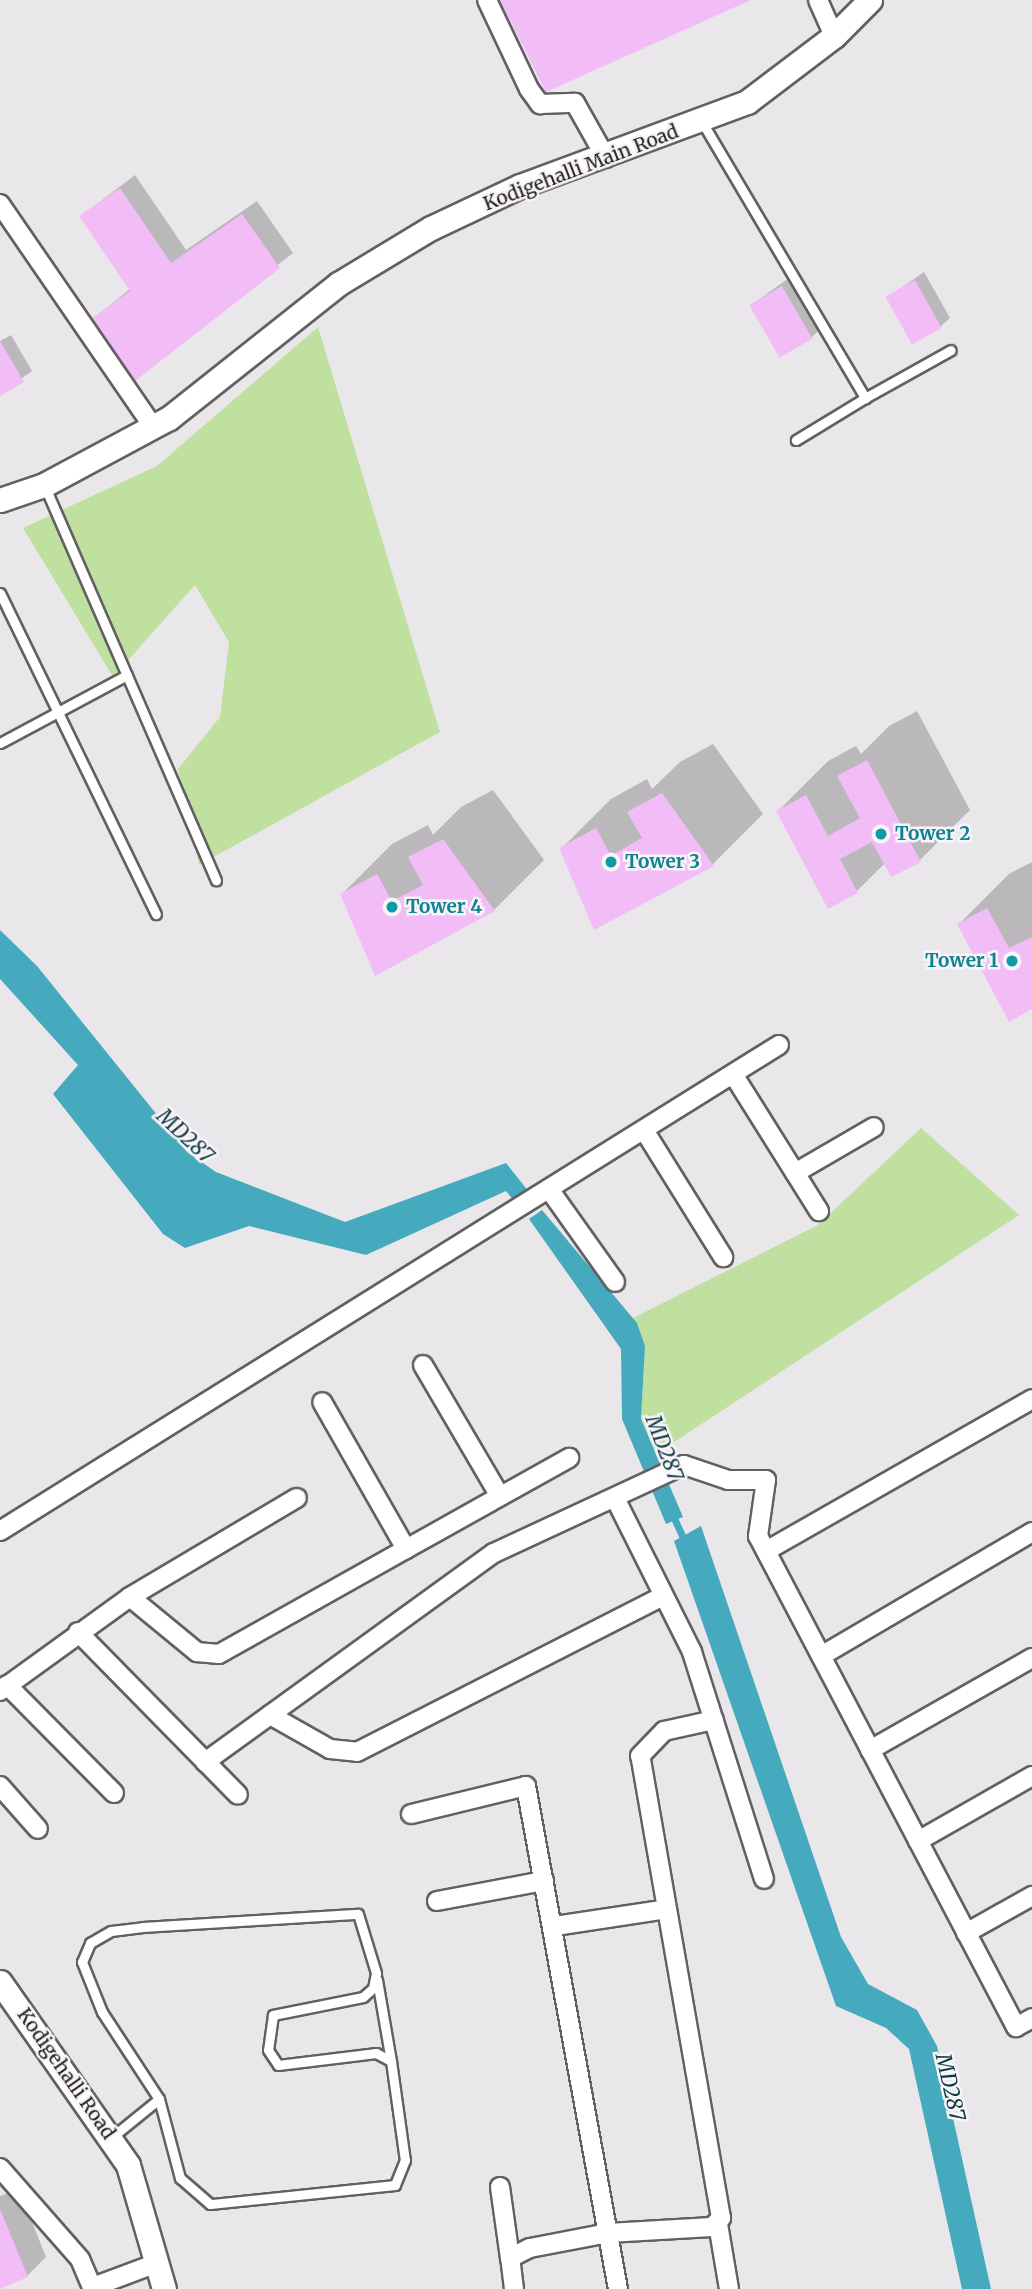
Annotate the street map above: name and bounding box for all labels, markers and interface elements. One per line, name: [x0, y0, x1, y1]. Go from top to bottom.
street label: Kodigehalli Main Road: [480, 120, 682, 216]
place label: Tower 2: [895, 823, 970, 845]
marker: Tower 2: [873, 826, 889, 842]
place label: Tower 3: [625, 851, 700, 873]
marker: Tower 3: [603, 854, 619, 870]
place label: Tower 4: [406, 896, 482, 918]
marker: Tower 4: [384, 899, 400, 915]
place label: Tower 1: [925, 950, 998, 972]
marker: Tower 1: [1004, 953, 1020, 969]
water label: MD287: [151, 1103, 219, 1169]
water label: MD287: [640, 1411, 688, 1485]
street label: Kodigehalli Road: [12, 2004, 120, 2144]
water label: MD287: [930, 2051, 970, 2123]

